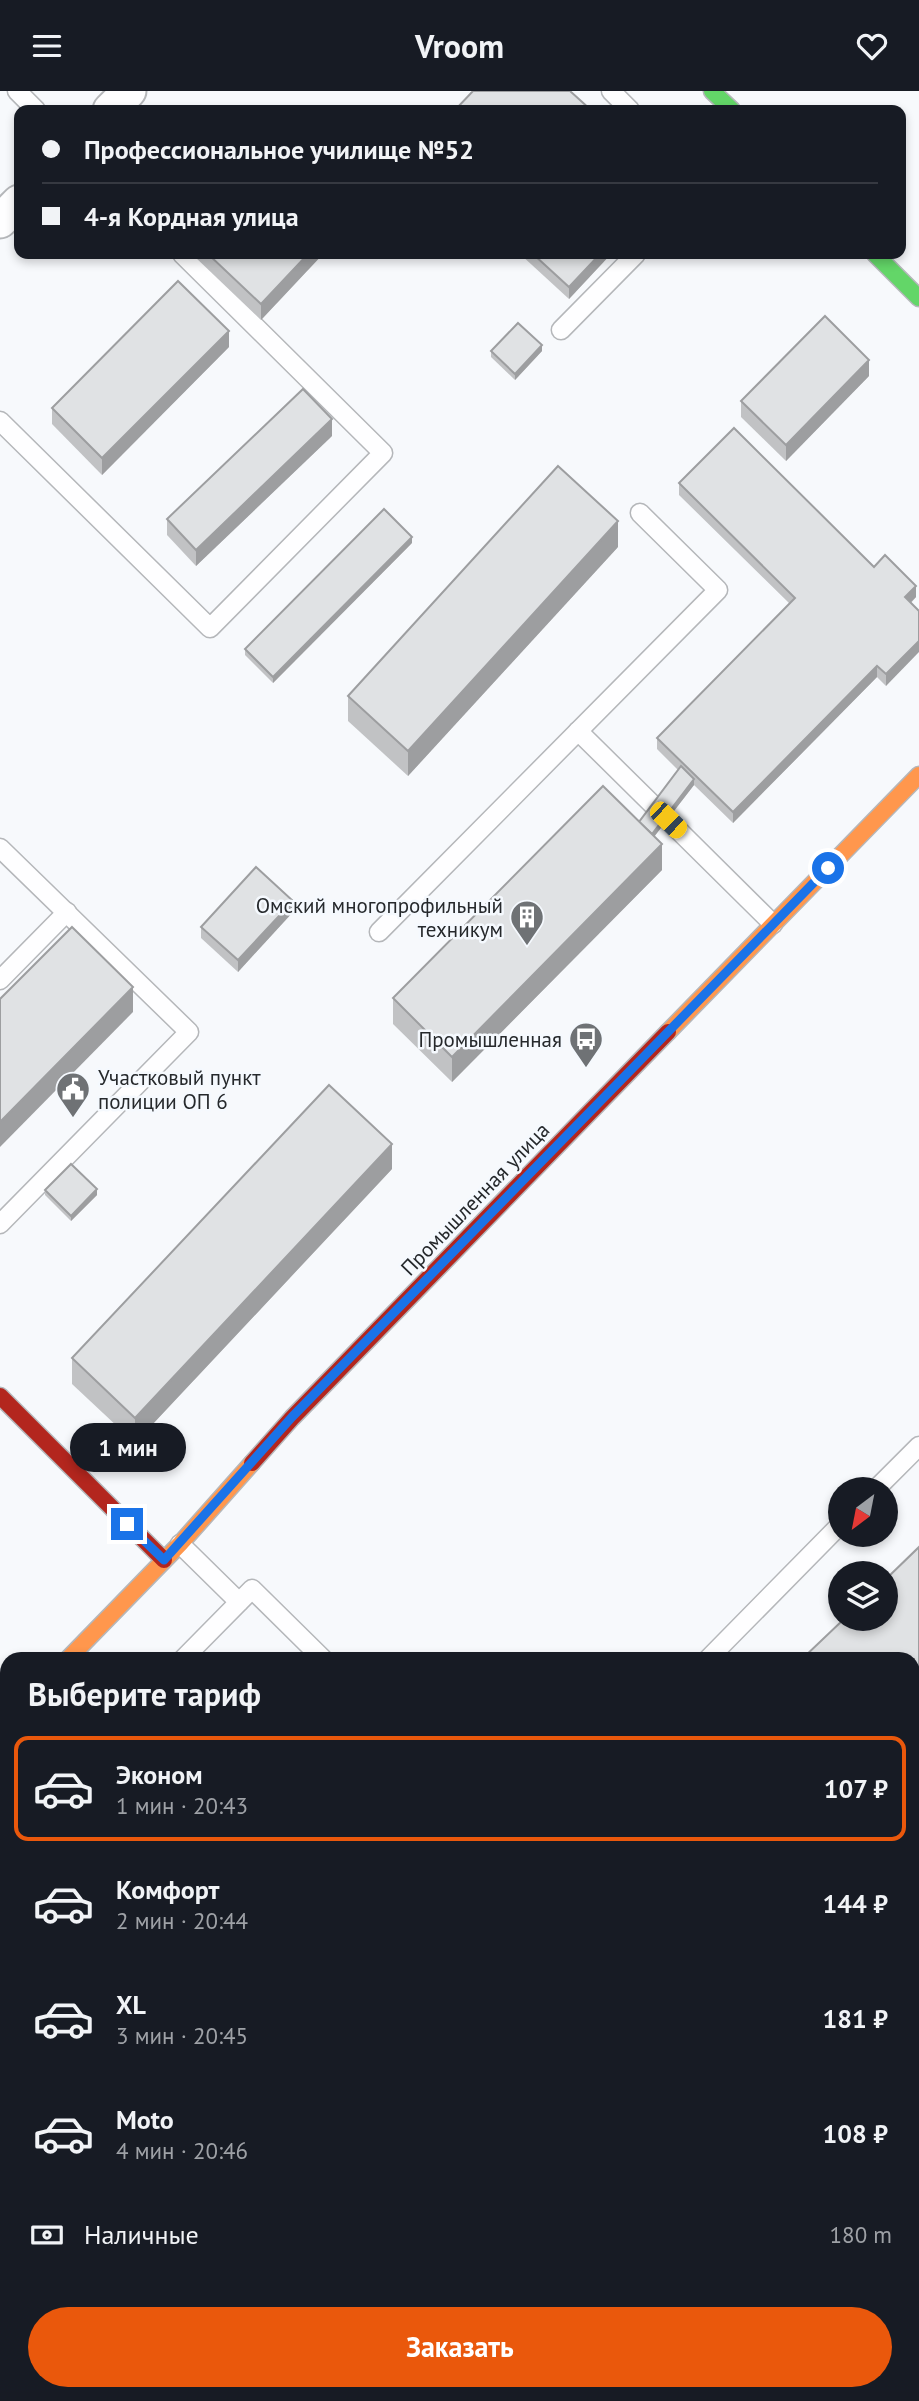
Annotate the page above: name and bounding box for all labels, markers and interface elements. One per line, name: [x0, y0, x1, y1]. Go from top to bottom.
text: Vroom: [415, 25, 504, 67]
icon: menu: [28, 27, 66, 65]
icon: heart: [853, 27, 891, 65]
text: Профессиональное училище №52: [84, 133, 474, 166]
text: 4-я Кордная улица: [84, 200, 299, 233]
car: [646, 798, 691, 842]
route start: [812, 852, 844, 884]
place label: Омский многопрофильный техникум: [256, 892, 503, 943]
building icon: Омский многопрофильный техникум: [508, 898, 546, 947]
bus stop icon: Промышленная: [567, 1020, 605, 1069]
place label: Промышленная: [418, 1026, 562, 1053]
place label: Участковый пункт полиции ОП 6: [98, 1064, 261, 1115]
public building icon: Участковый пункт полиции ОП 6: [54, 1070, 92, 1119]
street label: Промышленная улица: [395, 1117, 555, 1281]
callout: 1 мин: [69, 1423, 185, 1471]
text: 1 мин: [98, 1433, 158, 1462]
north arrow: [828, 1477, 898, 1547]
map controls: [828, 1477, 898, 1631]
route end: [111, 1508, 143, 1540]
button: layers: [828, 1561, 898, 1631]
text: Выберите тариф: [28, 1673, 261, 1715]
icon: car: [32, 1757, 95, 1820]
text: Эконом: [116, 1758, 203, 1791]
text: 107 ₽: [824, 1772, 888, 1805]
text: 1 мин · 20:43: [116, 1791, 248, 1820]
icon: car: [32, 1872, 95, 1935]
text: Комфорт: [116, 1873, 219, 1906]
text: 144 ₽: [822, 1887, 888, 1920]
text: 2 мин · 20:44: [116, 1906, 248, 1935]
icon: car: [32, 1987, 95, 2050]
text: XL: [116, 1988, 146, 2021]
text: 181 ₽: [822, 2002, 888, 2035]
text: 3 мин · 20:45: [116, 2021, 248, 2050]
icon: car: [32, 2102, 95, 2165]
text: Moto: [116, 2103, 174, 2136]
text: 108 ₽: [822, 2117, 888, 2150]
text: 4 мин · 20:46: [116, 2136, 248, 2165]
icon: cash: [28, 2216, 66, 2254]
text: Наличные: [84, 2218, 199, 2251]
text: 180 m: [830, 2220, 892, 2249]
button: Заказать: [28, 2307, 892, 2387]

